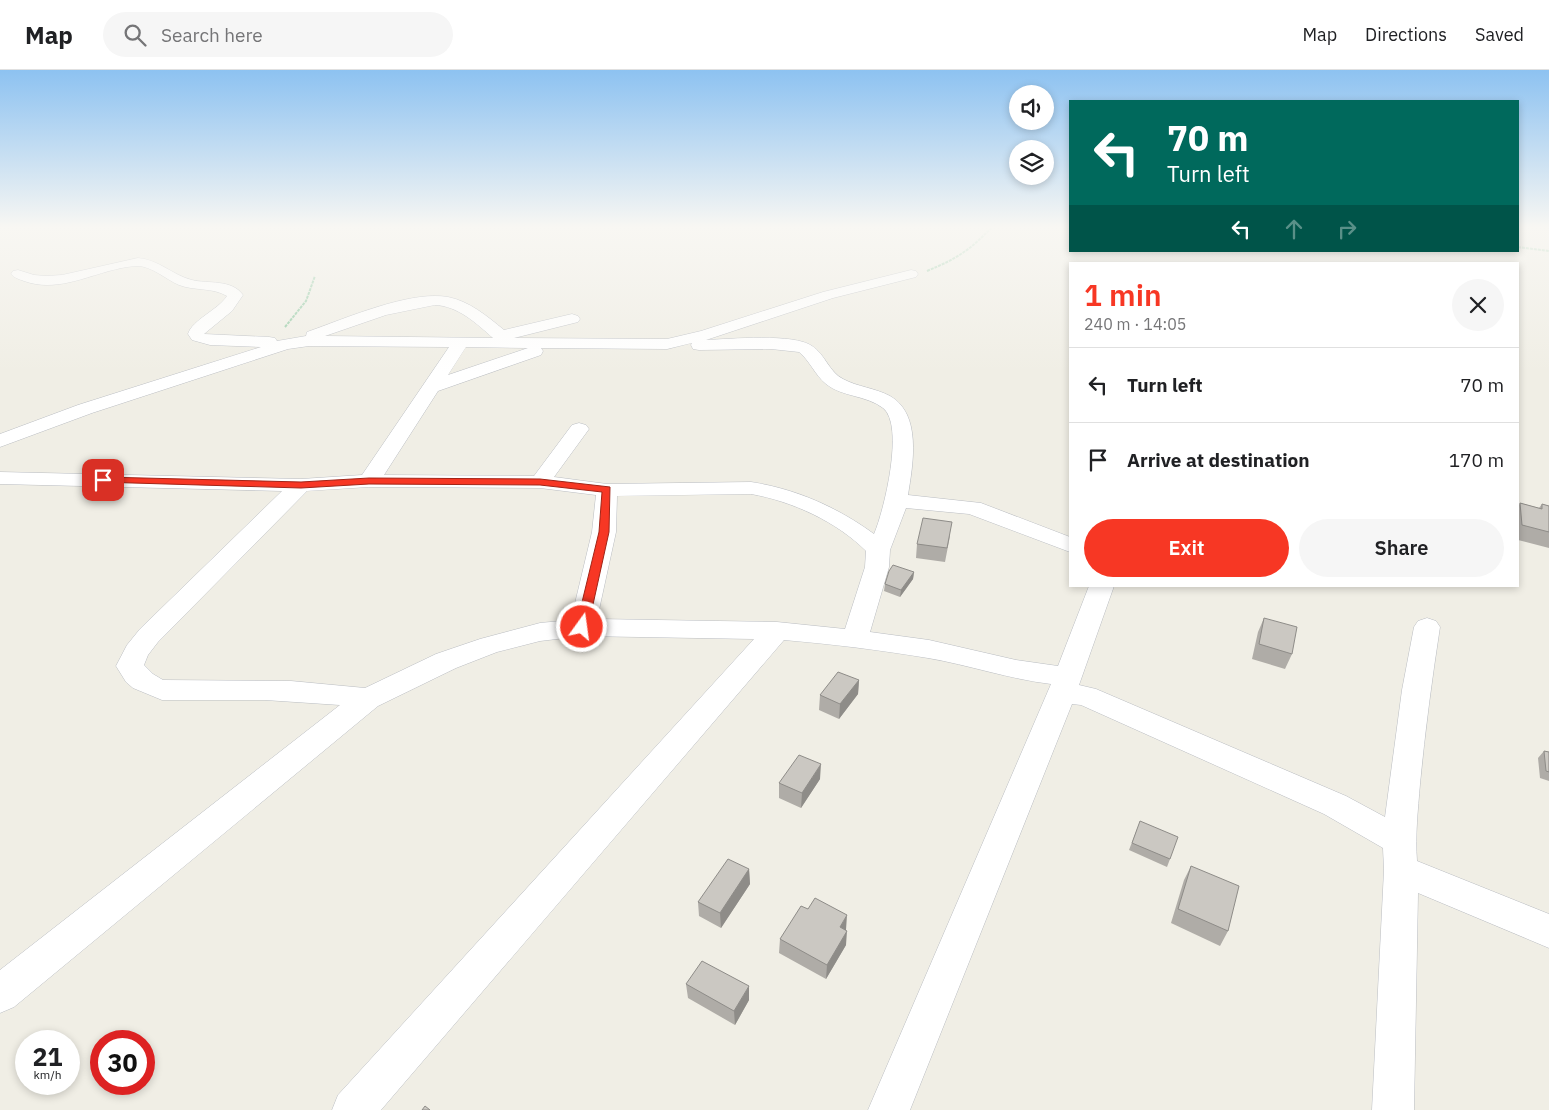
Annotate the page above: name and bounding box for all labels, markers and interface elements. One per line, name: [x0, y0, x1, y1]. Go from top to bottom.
search box: [103, 12, 453, 57]
text: Map: [25, 19, 73, 51]
icon: search: [121, 21, 149, 49]
text: Search here: [161, 23, 263, 47]
text: Map: [1302, 23, 1337, 46]
text: Directions: [1365, 23, 1447, 46]
text: Saved: [1475, 23, 1524, 46]
map controls: [1009, 85, 1054, 185]
button: sound: [1009, 85, 1054, 130]
text: 70 m: [1167, 115, 1249, 161]
icon: left: [1084, 120, 1149, 185]
button: layers: [1009, 140, 1054, 185]
text: Turn left: [1167, 159, 1250, 188]
icon: left: [1227, 215, 1255, 243]
icon: ahead: [1280, 215, 1308, 243]
icon: right: [1333, 215, 1361, 243]
text: 1 min: [1084, 275, 1162, 314]
button: close: [1452, 279, 1504, 331]
text: 240 m · 14:05: [1084, 314, 1186, 334]
icon: left: [1084, 371, 1112, 399]
text: Turn left: [1127, 373, 1203, 397]
text: 70 m: [1460, 373, 1504, 397]
icon: arrive: [1084, 446, 1112, 474]
text: Arrive at destination: [1127, 448, 1310, 472]
text: 170 m: [1449, 448, 1504, 472]
pin: [82, 459, 124, 501]
icon: arrive: [89, 466, 117, 494]
button: Exit: [1084, 519, 1289, 577]
button: Share: [1299, 519, 1504, 577]
position arrow: [555, 600, 607, 652]
speed limit sign: 30: [90, 1030, 155, 1095]
text: 21: [32, 1040, 63, 1073]
text: km/h: [33, 1067, 62, 1082]

